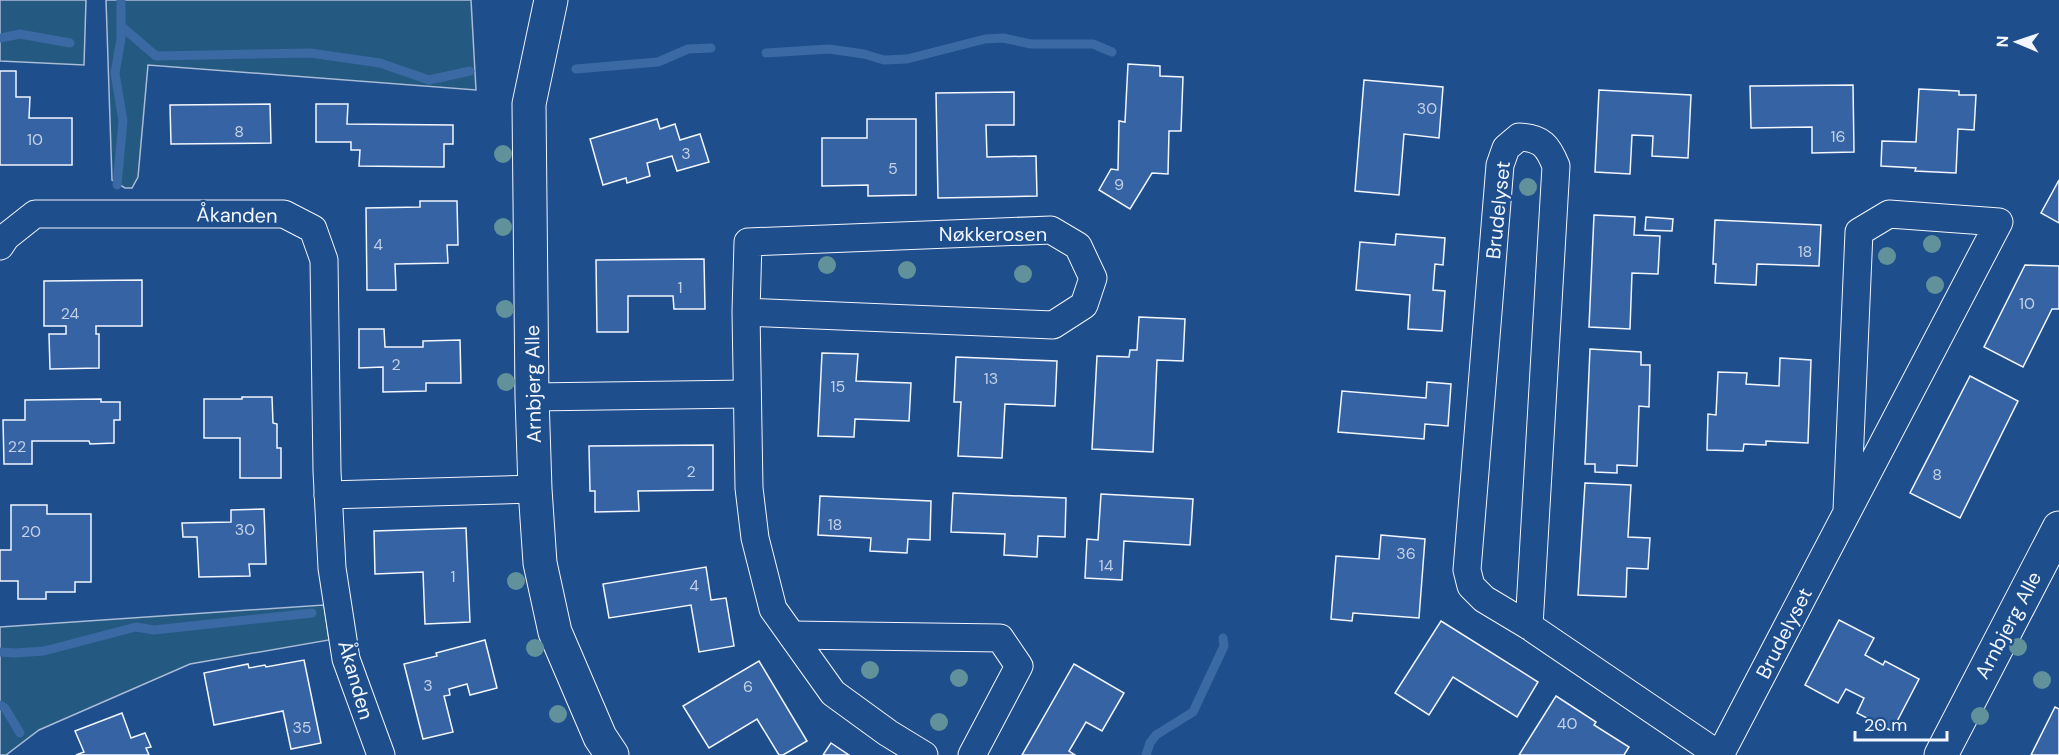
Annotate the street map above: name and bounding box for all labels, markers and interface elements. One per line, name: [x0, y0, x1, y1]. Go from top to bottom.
north arrow: [1987, 12, 2047, 72]
text: N: [1992, 35, 2013, 48]
house number: 30: [1417, 98, 1437, 119]
house number: 8: [234, 121, 244, 142]
house number: 16: [1830, 126, 1846, 147]
house number: 10: [27, 129, 43, 150]
house number: 3: [681, 143, 691, 164]
house number: 5: [888, 158, 898, 179]
street label: Brudelyset: [1480, 159, 1516, 260]
house number: 9: [1114, 174, 1124, 195]
street label: Åkanden: [196, 201, 278, 229]
street label: Nøkkerosen: [939, 221, 1047, 247]
house number: 4: [373, 234, 383, 255]
house number: 18: [1798, 241, 1812, 262]
house number: 1: [678, 277, 683, 298]
house number: 10: [2019, 293, 2035, 314]
house number: 24: [61, 303, 80, 324]
street label: Arnbjerg Alle: [519, 325, 547, 443]
house number: 2: [391, 354, 401, 375]
house number: 13: [984, 368, 998, 389]
house number: 15: [831, 376, 845, 397]
house number: 22: [8, 436, 26, 457]
house number: 2: [686, 461, 696, 482]
house number: 8: [1932, 464, 1942, 485]
house number: 18: [828, 514, 842, 535]
house number: 30: [235, 519, 255, 540]
house number: 20: [21, 521, 41, 542]
house number: 36: [1396, 543, 1416, 564]
house number: 14: [1099, 555, 1114, 576]
house number: 1: [451, 566, 456, 587]
street label: Arnbjerg Alle: [1969, 567, 2047, 683]
house number: 4: [689, 575, 699, 596]
street label: Brudelyset: [1750, 583, 1818, 683]
street label: Åkanden: [332, 637, 380, 723]
house number: 3: [423, 675, 433, 696]
house number: 6: [743, 676, 753, 697]
scale bar: [1855, 704, 1946, 742]
house number: 40: [1557, 713, 1577, 734]
text: 20 m: [1864, 713, 1907, 737]
house number: 35: [292, 717, 312, 738]

